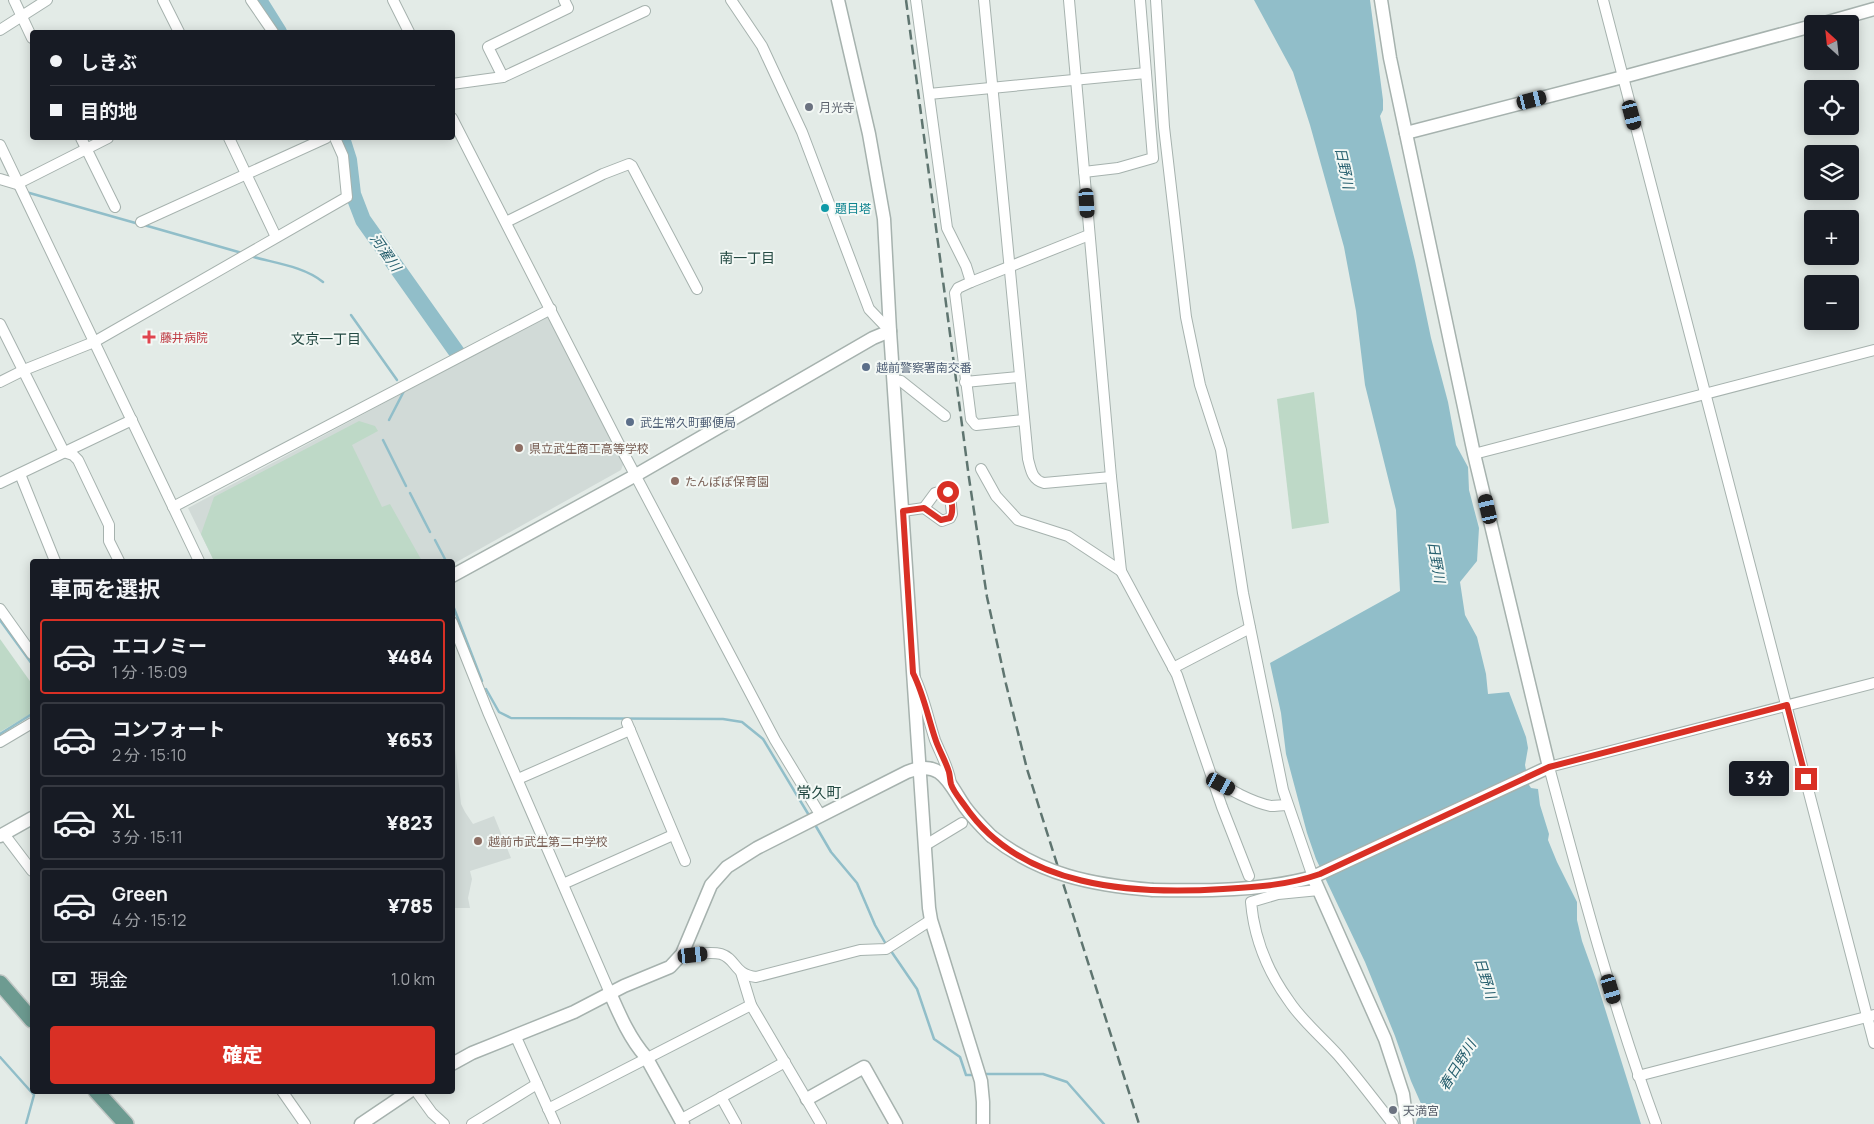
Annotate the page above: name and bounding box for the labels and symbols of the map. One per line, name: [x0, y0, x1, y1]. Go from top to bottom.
north arrow: [1804, 15, 1859, 70]
car: [1515, 89, 1548, 111]
place label: 月光寺: [819, 99, 855, 116]
car: [1620, 99, 1643, 131]
marker: 月光寺: [803, 101, 815, 113]
water label: 日野川: [1331, 145, 1359, 192]
car: [1078, 188, 1095, 218]
place label: 題目塔: [835, 200, 871, 217]
marker: 題目塔: [819, 202, 831, 214]
water label: 河濯川: [366, 229, 407, 276]
district label: 南一丁目: [719, 248, 775, 267]
place label: 藤井病院: [160, 329, 208, 346]
district label: 文京一丁目: [291, 329, 361, 348]
marker: 藤井病院: [142, 330, 156, 344]
place label: 越前警察署南交番: [876, 359, 972, 376]
marker: 越前警察署南交番: [860, 361, 872, 373]
place label: 武生常久町郵便局: [640, 414, 736, 431]
marker: 武生常久町郵便局: [624, 416, 636, 428]
place label: 県立武生商工高等学校: [529, 440, 649, 457]
marker: 県立武生商工高等学校: [513, 442, 525, 454]
place label: たんぽぽ保育園: [685, 473, 769, 490]
marker: たんぽぽ保育園: [669, 475, 681, 487]
route start: [937, 481, 959, 503]
car: [1477, 493, 1498, 525]
water label: 日野川: [1424, 540, 1450, 586]
callout: 3 分: [1728, 762, 1788, 796]
route end: [1795, 768, 1817, 790]
car: [1204, 770, 1237, 798]
district label: 常久町: [796, 782, 842, 803]
place label: 越前市武生第二中学校: [488, 833, 608, 850]
marker: 越前市武生第二中学校: [472, 835, 484, 847]
car: [677, 946, 708, 964]
water label: 日野川: [1471, 955, 1502, 1003]
car: [1599, 972, 1622, 1006]
water label: 春日野川: [1434, 1035, 1481, 1094]
place label: 天満宮: [1403, 1102, 1439, 1119]
marker: 天満宮: [1387, 1104, 1399, 1116]

